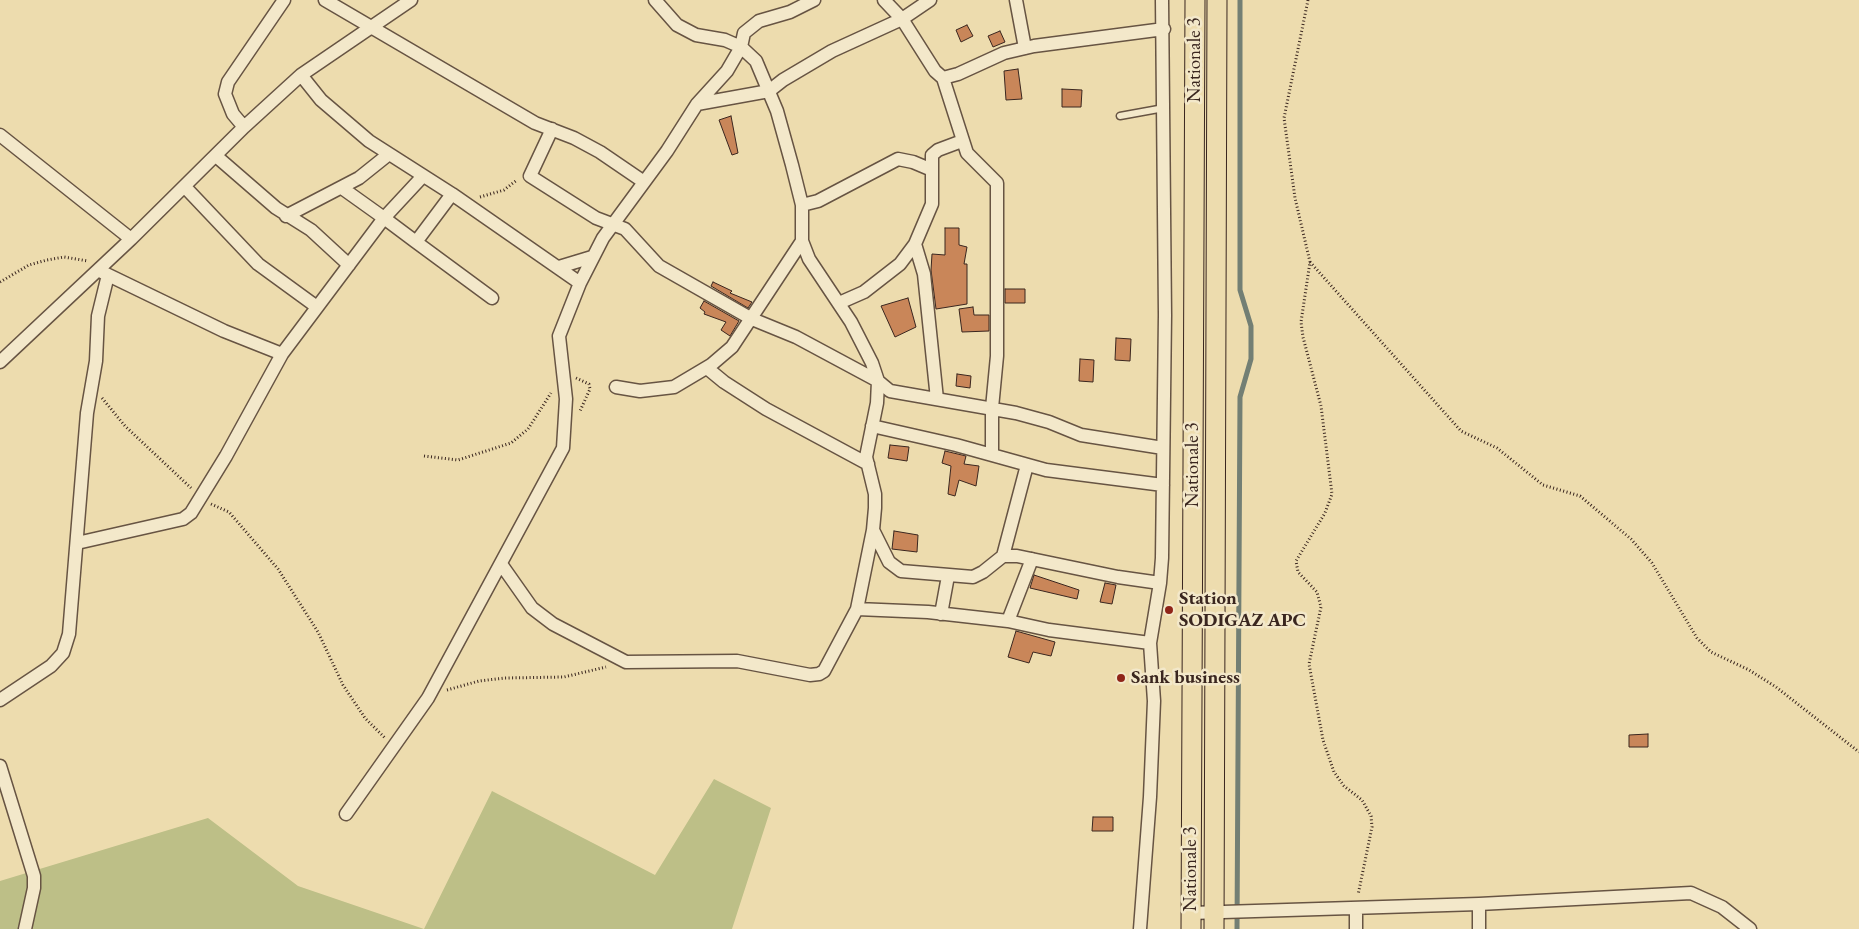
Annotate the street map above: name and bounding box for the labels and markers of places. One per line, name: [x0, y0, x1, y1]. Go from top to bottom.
place label: Station SODIGAZ APC: [1179, 588, 1306, 632]
marker: Station SODIGAZ APC: [1163, 604, 1175, 616]
place label: Sank business: [1131, 667, 1240, 689]
marker: Sank business: [1115, 672, 1127, 684]

